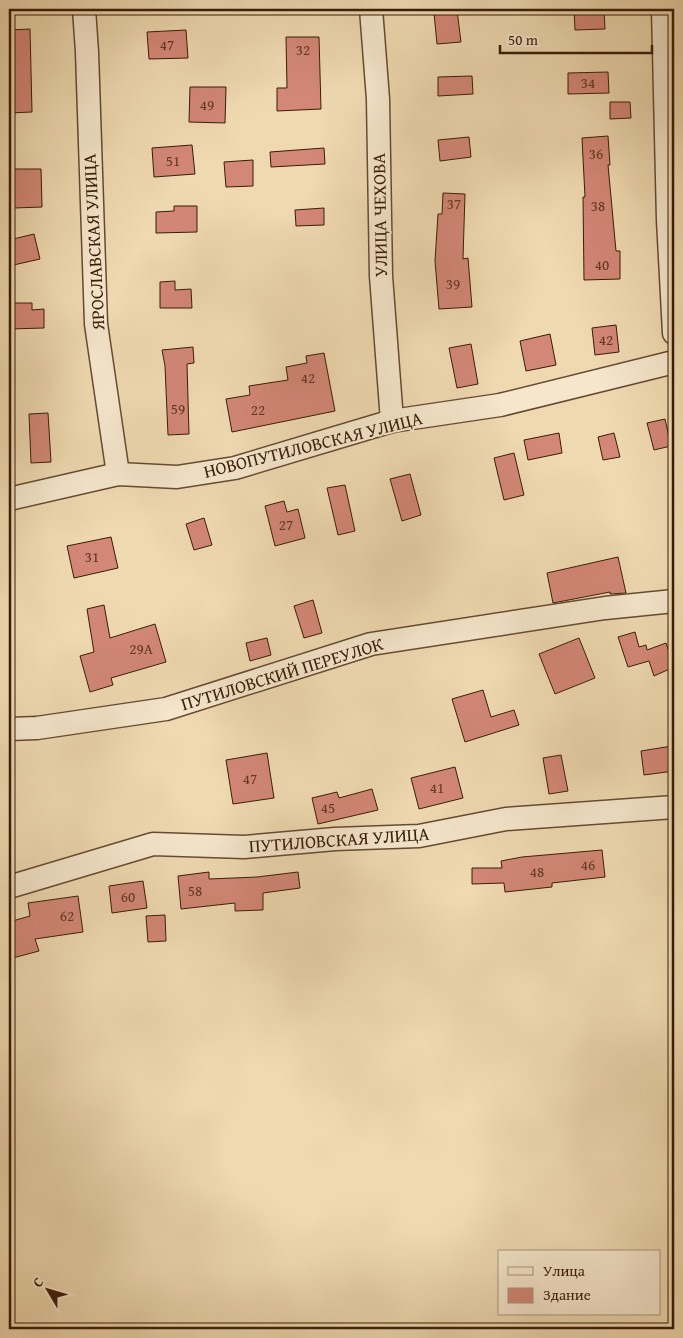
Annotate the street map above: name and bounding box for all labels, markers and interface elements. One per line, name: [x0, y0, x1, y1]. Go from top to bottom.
scale bar: [500, 22, 653, 54]
text: 50 m: [508, 29, 539, 50]
house number: 47: [160, 34, 174, 55]
house number: 32: [296, 39, 310, 60]
house number: 34: [581, 72, 595, 93]
house number: 49: [200, 94, 214, 115]
house number: 36: [589, 143, 603, 164]
house number: 51: [166, 150, 180, 171]
street label: ЯРОСЛАВСКАЯ УЛИЦА: [75, 153, 112, 332]
street label: УЛИЦА ЧЕХОВА: [365, 153, 394, 277]
house number: 37: [447, 193, 461, 214]
house number: 38: [591, 195, 605, 216]
house number: 40: [595, 254, 609, 275]
house number: 39: [446, 273, 460, 294]
house number: 42: [599, 329, 613, 350]
house number: 42: [301, 367, 315, 388]
house number: 59: [171, 398, 185, 419]
house number: 22: [251, 399, 265, 420]
street label: НОВОПУТИЛОВСКАЯ УЛИЦА: [201, 404, 425, 485]
house number: 27: [279, 514, 293, 535]
house number: 31: [85, 546, 99, 567]
street label: ПУТИЛОВСКИЙ ПЕРЕУЛОК: [177, 630, 386, 717]
house number: 29А: [129, 638, 153, 659]
house number: 47: [243, 768, 257, 789]
house number: 41: [430, 777, 444, 798]
house number: 45: [321, 797, 335, 818]
street label: ПУТИЛОВСКАЯ УЛИЦА: [248, 820, 430, 859]
house number: 46: [581, 854, 595, 875]
house number: 48: [530, 861, 544, 882]
house number: 58: [188, 880, 202, 901]
house number: 60: [121, 886, 135, 907]
house number: 62: [60, 905, 74, 926]
legend: [498, 1250, 660, 1316]
text: Улица: [543, 1260, 586, 1281]
north arrow: [22, 1266, 72, 1316]
text: С: [27, 1273, 48, 1291]
text: Здание: [543, 1284, 591, 1305]

